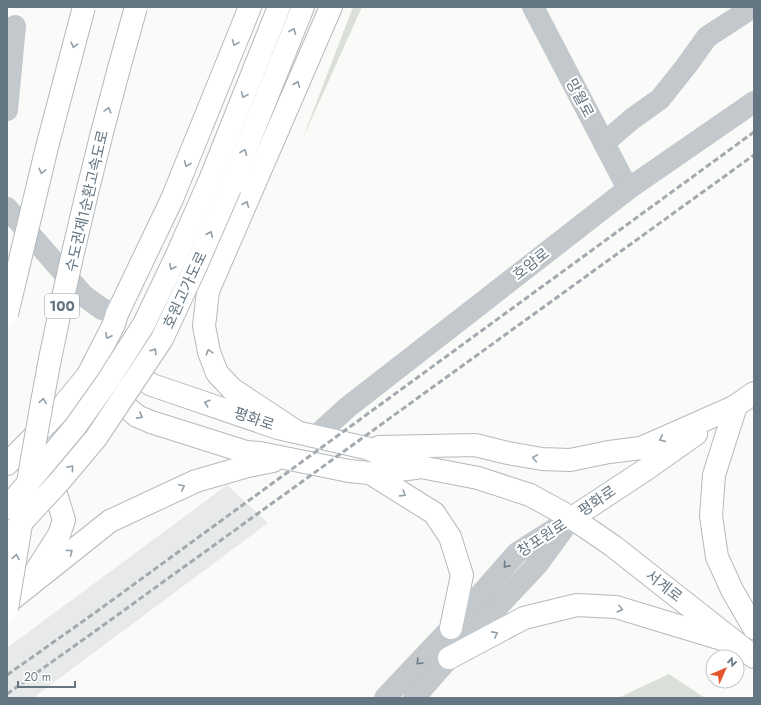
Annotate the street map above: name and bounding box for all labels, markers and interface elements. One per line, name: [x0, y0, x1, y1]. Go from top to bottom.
one-way arrow: [288, 28, 296, 36]
one-way arrow: [232, 40, 240, 47]
one-way arrow: [70, 41, 79, 48]
street label: 망월로: [561, 75, 599, 121]
one-way arrow: [293, 81, 301, 88]
one-way arrow: [240, 92, 248, 99]
one-way arrow: [104, 107, 112, 114]
street label: 수도권제1순환고속도로: [60, 128, 114, 274]
one-way arrow: [240, 148, 248, 155]
one-way arrow: [183, 160, 191, 167]
one-way arrow: [38, 167, 46, 174]
one-way arrow: [241, 200, 249, 208]
one-way arrow: [205, 230, 213, 238]
street label: 호암로: [508, 243, 554, 285]
street label: 호원고가도로: [158, 248, 212, 332]
one-way arrow: [169, 262, 177, 270]
road number: 100: [45, 294, 79, 318]
one-way arrow: [105, 331, 113, 339]
one-way arrow: [149, 348, 157, 355]
one-way arrow: [206, 348, 214, 355]
one-way arrow: [38, 398, 46, 404]
one-way arrow: [203, 400, 210, 408]
street label: 평화로: [231, 402, 277, 436]
one-way arrow: [136, 412, 143, 419]
one-way arrow: [659, 434, 666, 442]
one-way arrow: [532, 454, 538, 462]
one-way arrow: [66, 465, 73, 472]
street label: 평화로: [574, 480, 620, 522]
one-way arrow: [178, 484, 185, 492]
one-way arrow: [399, 489, 406, 496]
street label: 창포원로: [513, 514, 571, 562]
one-way arrow: [66, 550, 73, 557]
one-way arrow: [11, 554, 20, 560]
one-way arrow: [504, 560, 511, 568]
street label: 서계로: [641, 565, 687, 607]
one-way arrow: [616, 604, 623, 613]
one-way arrow: [491, 631, 499, 638]
north arrow: [705, 649, 745, 689]
text: N: [723, 653, 741, 671]
one-way arrow: [416, 657, 424, 665]
scale bar: [18, 663, 75, 689]
text: 20 m: [24, 668, 51, 686]

